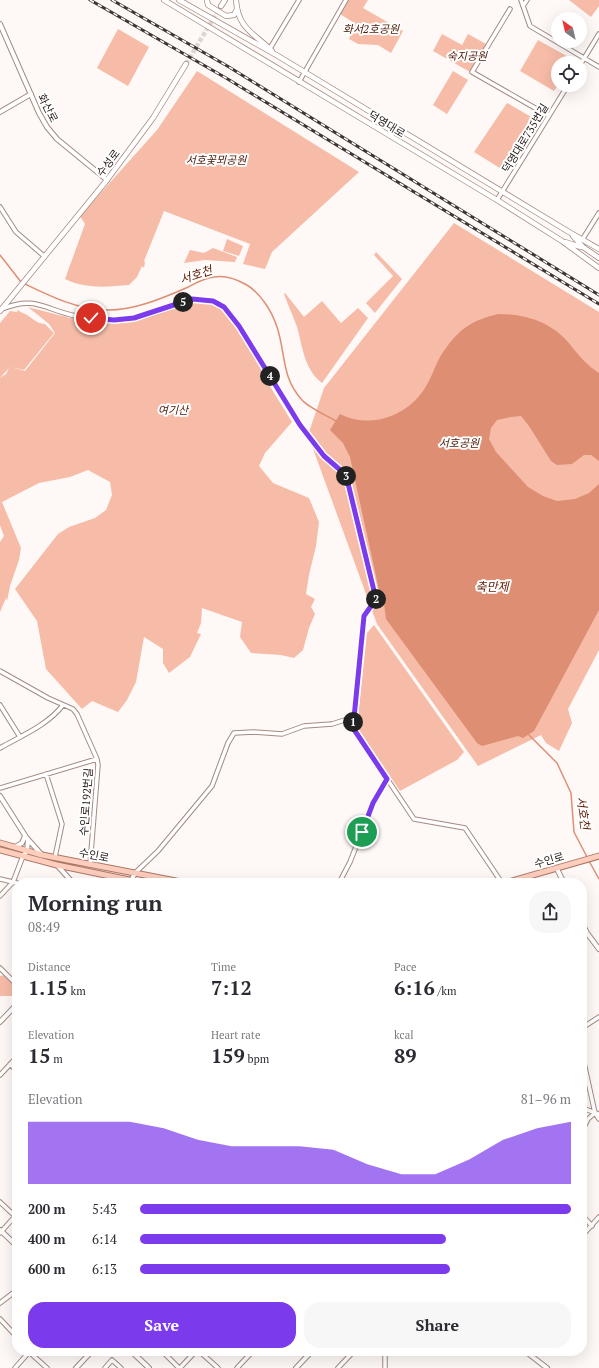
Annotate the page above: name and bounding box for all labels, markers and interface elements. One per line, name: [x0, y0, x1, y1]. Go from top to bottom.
north arrow: [551, 12, 587, 48]
map controls: [551, 12, 587, 92]
park label: 화서2호공원: [343, 22, 400, 36]
park label: 숙지공원: [447, 49, 488, 63]
button: locate: [551, 56, 587, 92]
street label: 화산로: [35, 91, 61, 125]
street label: 덕영대로735번길: [499, 101, 551, 175]
street label: 덕영대로: [366, 108, 408, 140]
street label: 수성로: [93, 147, 123, 179]
park label: 서호꽃뫼공원: [186, 153, 247, 167]
water label: 서호천: [178, 262, 216, 287]
pin: 5: [173, 292, 193, 312]
text: 5: [180, 295, 186, 309]
pin: [74, 301, 108, 335]
icon: check: [80, 307, 102, 329]
pin: 4: [260, 366, 280, 386]
text: 4: [267, 369, 273, 383]
park label: 여기산: [158, 403, 190, 417]
park label: 서호공원: [439, 436, 480, 450]
pin: 3: [336, 466, 356, 486]
text: 3: [343, 469, 349, 483]
water label: 축만제: [475, 579, 511, 594]
pin: 2: [366, 589, 386, 609]
text: 2: [373, 592, 379, 606]
pin: 1: [343, 712, 363, 732]
text: 1: [350, 715, 356, 729]
street label: 수인로192번길: [77, 767, 95, 837]
water label: 서호천: [574, 795, 593, 832]
pin: [345, 815, 379, 849]
icon: arrive: [351, 821, 373, 843]
street label: 수인로: [78, 845, 110, 865]
street label: 수인로: [532, 849, 566, 871]
text: Morning run: [28, 888, 162, 917]
button: share: [529, 891, 571, 933]
text: 08:49: [28, 918, 60, 936]
text: Distance: [28, 960, 71, 974]
text: Time: [211, 960, 236, 974]
text: Pace: [394, 960, 417, 974]
text: 1.15: [28, 974, 68, 1001]
text: 7:12: [211, 974, 252, 1001]
text: 6:16: [394, 974, 435, 1001]
text: km: [68, 984, 86, 998]
text: /km: [435, 984, 456, 998]
text: Elevation: [28, 1028, 74, 1042]
text: Heart rate: [211, 1028, 260, 1042]
text: kcal: [394, 1028, 414, 1042]
text: 15: [28, 1042, 51, 1069]
text: 159: [211, 1042, 245, 1069]
text: 89: [394, 1042, 417, 1069]
text: m: [51, 1052, 63, 1066]
text: bpm: [245, 1052, 269, 1066]
text: Elevation: [28, 1090, 83, 1108]
text: 81–96 m: [521, 1090, 571, 1108]
text: 200 m: [28, 1200, 66, 1218]
text: 5:43: [92, 1200, 117, 1218]
text: 400 m: [28, 1230, 66, 1248]
text: 6:14: [92, 1230, 117, 1248]
text: 600 m: [28, 1260, 66, 1278]
text: 6:13: [92, 1260, 117, 1278]
button: Save: [28, 1302, 296, 1348]
button: Share: [304, 1302, 571, 1348]

